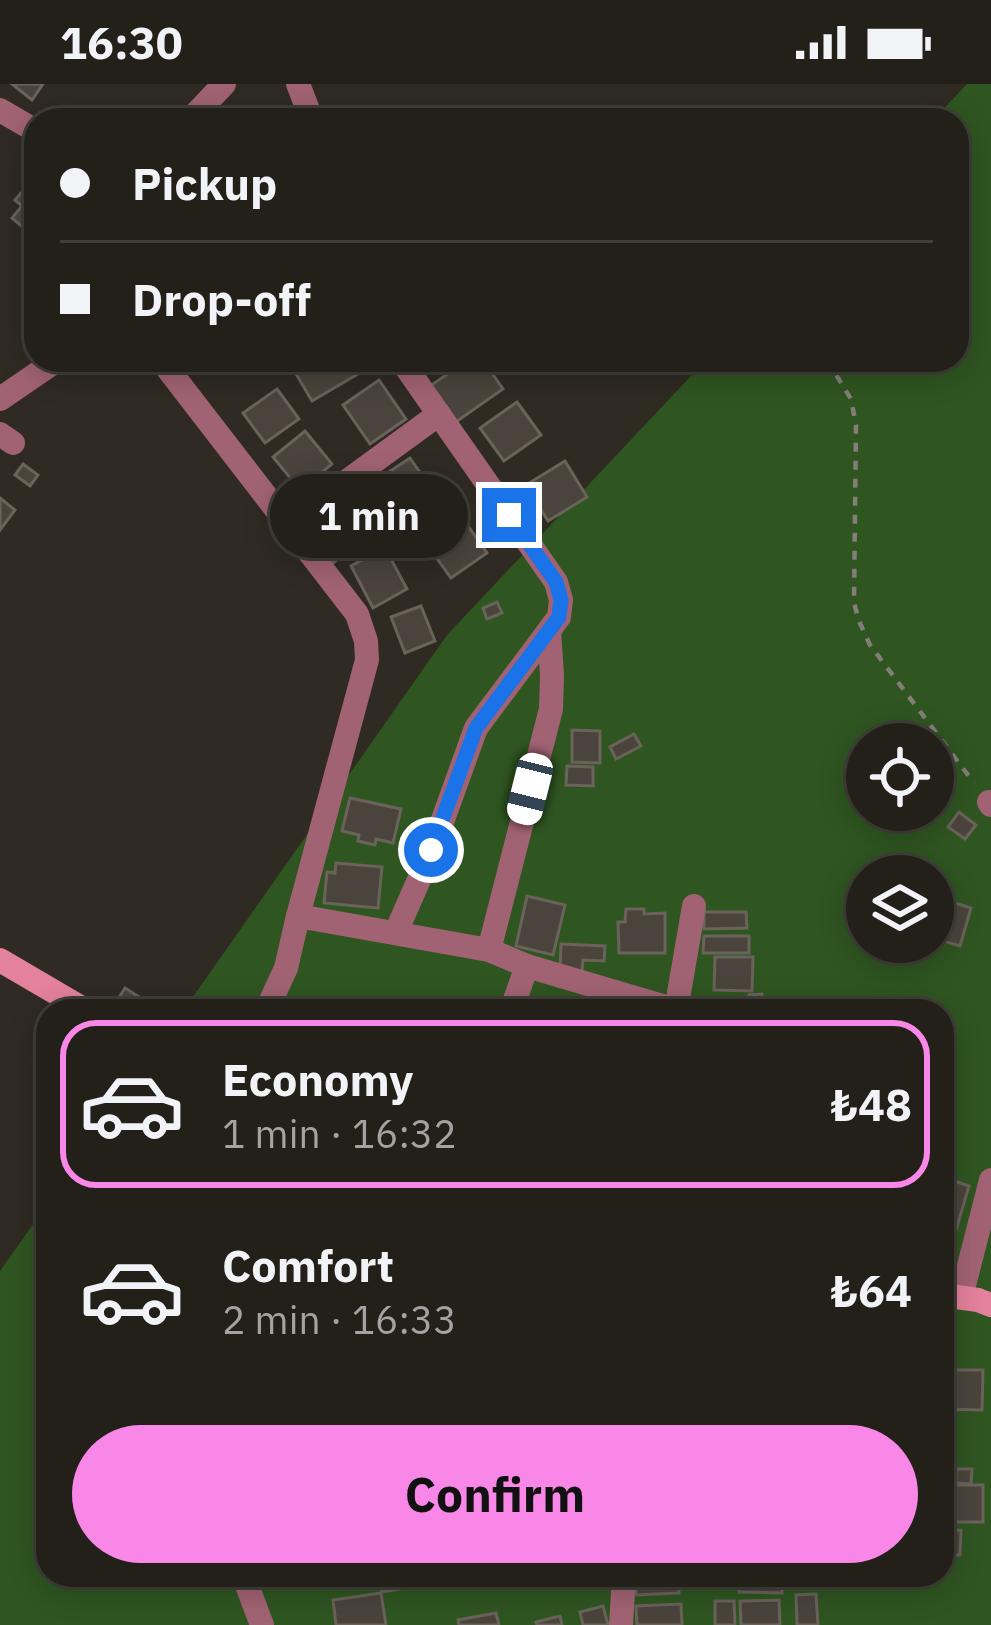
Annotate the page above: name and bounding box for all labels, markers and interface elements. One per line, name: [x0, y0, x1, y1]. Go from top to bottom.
text: 16:30: [60, 13, 183, 71]
text: Pickup: [132, 154, 277, 212]
text: Drop-off: [132, 270, 311, 328]
callout: 1 min: [269, 473, 467, 557]
route end: [482, 488, 536, 542]
text: 1 min: [318, 490, 420, 541]
map controls: [846, 723, 954, 963]
button: locate: [846, 723, 954, 831]
car: [504, 750, 556, 828]
route start: [404, 823, 458, 877]
button: layers: [846, 855, 954, 963]
icon: car: [78, 1050, 186, 1158]
text: Economy: [222, 1050, 413, 1108]
text: ₺48: [831, 1075, 912, 1133]
text: 1 min · 16:32: [222, 1108, 457, 1159]
icon: car: [78, 1236, 186, 1344]
text: Comfort: [222, 1236, 394, 1294]
text: ₺64: [831, 1261, 912, 1319]
text: 2 min · 16:33: [222, 1294, 457, 1345]
button: Confirm: [72, 1425, 918, 1563]

